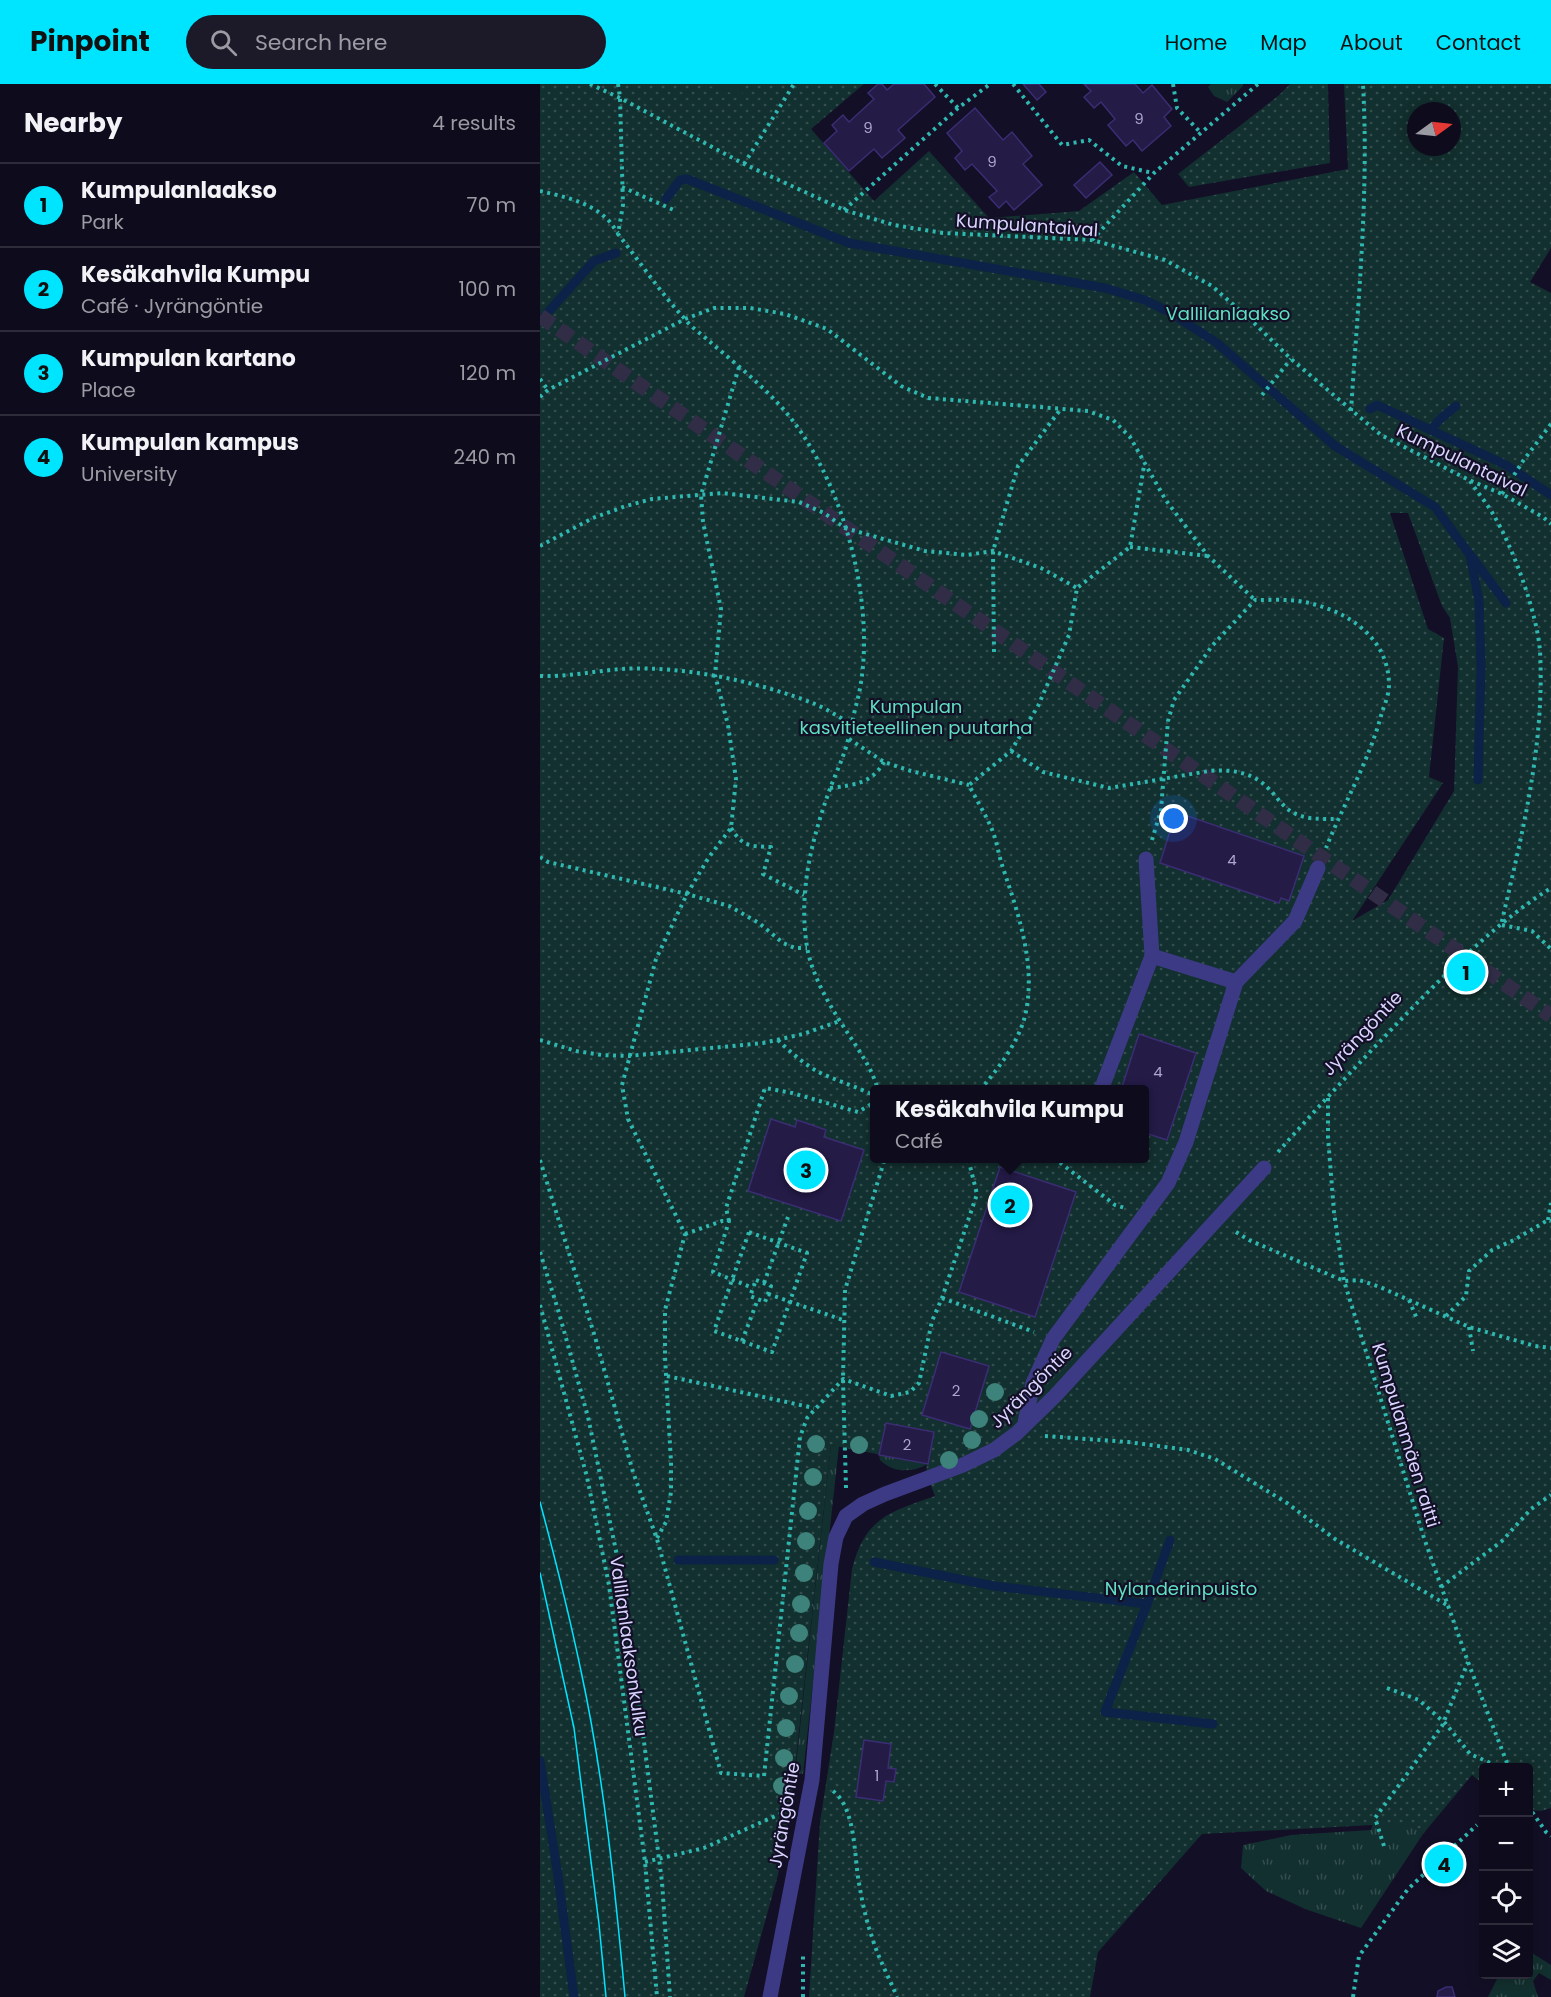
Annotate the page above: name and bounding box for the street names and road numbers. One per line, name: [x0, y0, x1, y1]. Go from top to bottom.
street label: Kumpulantaival: [955, 208, 1099, 242]
street label: Kumpulantaival: [1392, 418, 1532, 502]
street label: Jyrängöntie: [1316, 985, 1408, 1081]
street label: Jyrängöntie: [984, 1340, 1078, 1434]
street label: Kumpulanmäen raitti: [1366, 1340, 1446, 1530]
street label: Vallilanlaaksonkulku: [604, 1554, 654, 1738]
street label: Jyrängöntie: [762, 1760, 806, 1870]

